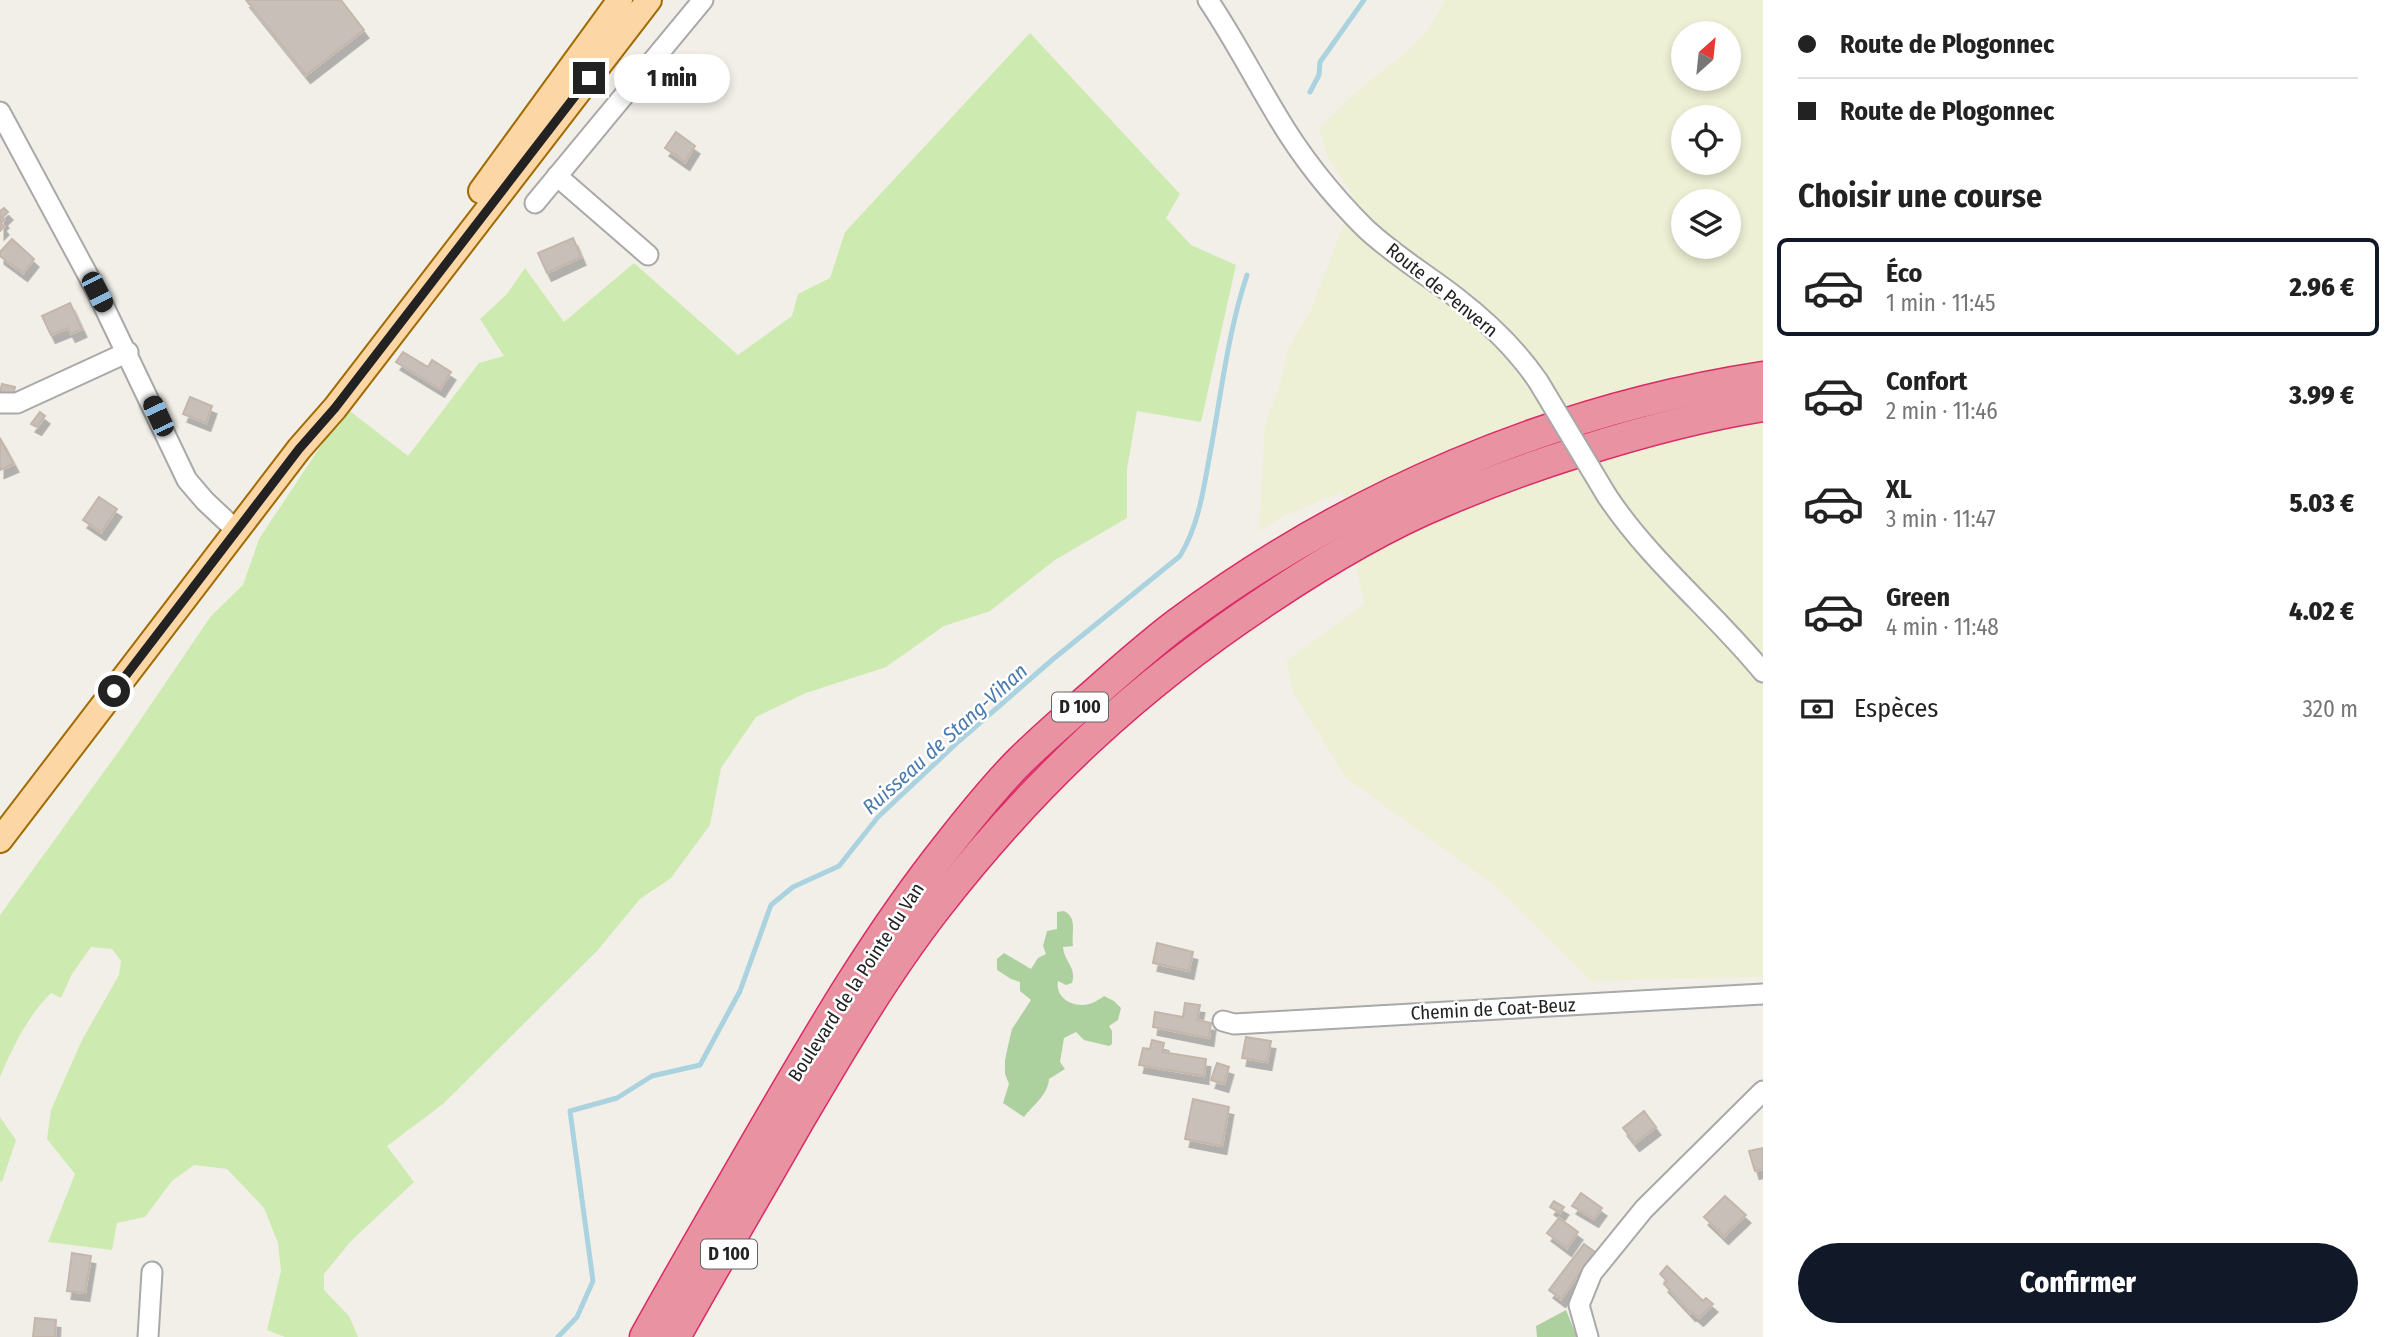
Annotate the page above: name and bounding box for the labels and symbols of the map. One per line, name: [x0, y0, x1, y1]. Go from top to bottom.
north arrow: [1671, 21, 1741, 91]
callout: 1 min: [614, 54, 729, 102]
route end: [573, 62, 605, 94]
street label: Route de Penvern: [1382, 238, 1502, 342]
car: [79, 269, 116, 315]
car: [140, 393, 177, 439]
water label: Ruisseau de Stang-Vihan: [857, 658, 1033, 820]
route start: [98, 675, 130, 707]
road number: D 100: [1052, 692, 1108, 722]
street label: Boulevard de la Pointe du Van: [783, 878, 929, 1086]
street label: Chemin de Coat-Beuz: [1410, 993, 1576, 1025]
road number: D 100: [701, 1240, 757, 1268]

